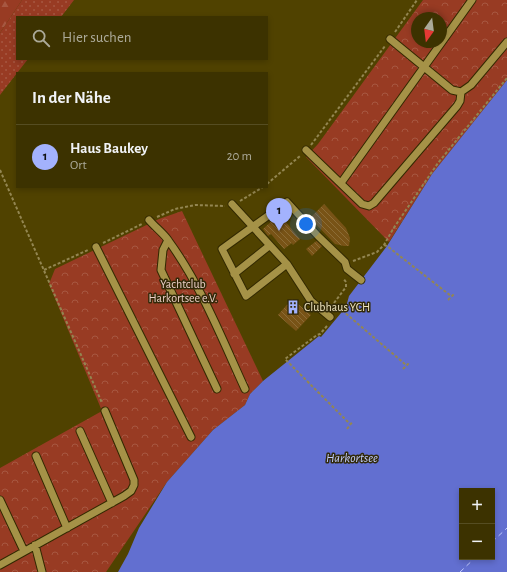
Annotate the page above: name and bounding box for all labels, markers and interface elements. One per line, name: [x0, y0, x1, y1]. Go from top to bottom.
north arrow: [411, 12, 447, 48]
search box: [16, 16, 268, 60]
icon: search: [30, 27, 52, 49]
text: Hier suchen: [62, 30, 132, 45]
text: In der Nähe: [32, 89, 111, 106]
text: Haus Baukey: [70, 141, 148, 156]
text: 1: [43, 150, 47, 163]
text: 20 m: [227, 150, 252, 163]
text: Ort: [70, 159, 87, 172]
pin: 1: [266, 198, 292, 231]
your location: [296, 214, 316, 234]
park label: Yachtclub Harkortsee e.V.: [149, 278, 217, 304]
building icon: Clubhaus YCH: [285, 299, 301, 315]
place label: Clubhaus YCH: [304, 301, 370, 313]
water label: Harkortsee: [326, 452, 378, 465]
map controls: [459, 488, 495, 560]
button: +: [459, 488, 495, 524]
button: −: [459, 524, 495, 560]

